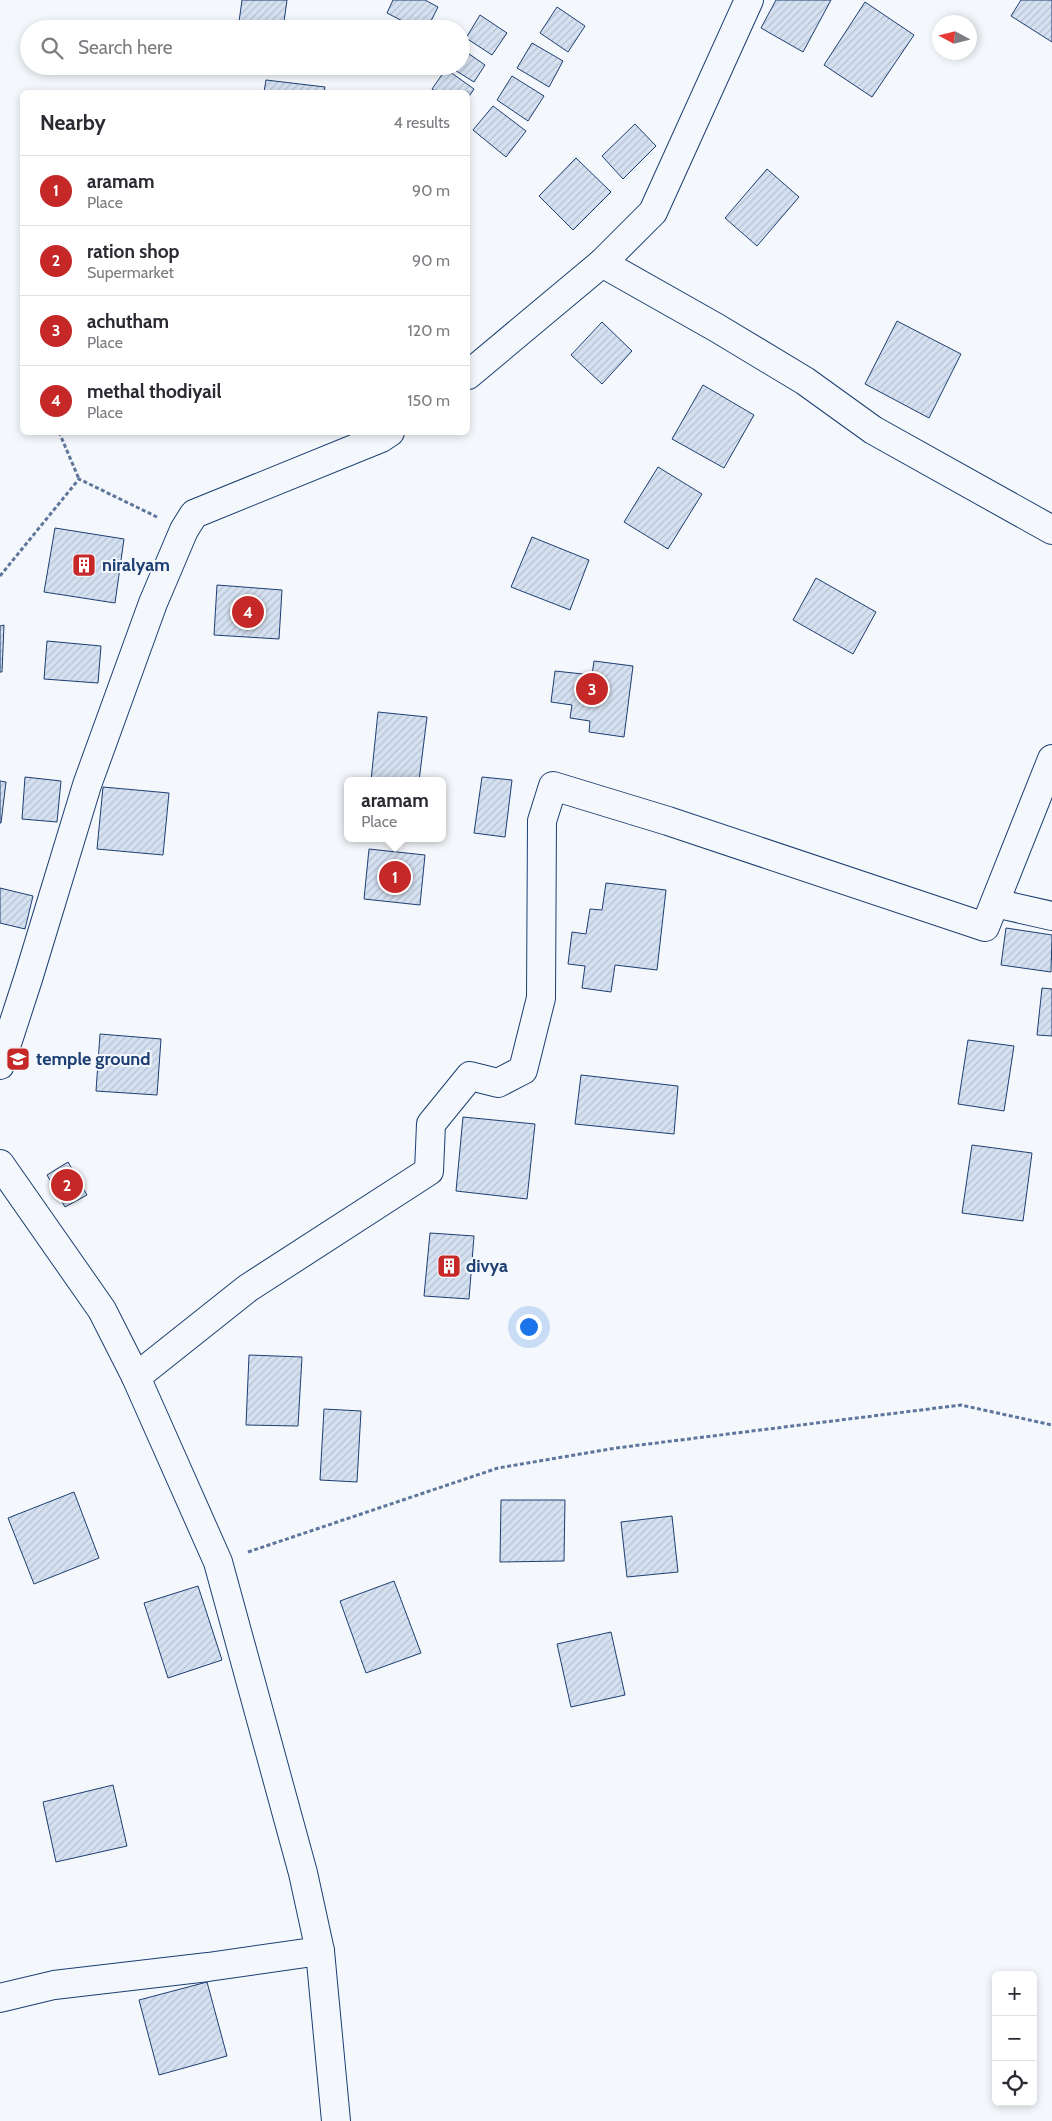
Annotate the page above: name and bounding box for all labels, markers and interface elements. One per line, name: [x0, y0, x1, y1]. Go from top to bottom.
north arrow: [932, 15, 977, 60]
search box: [20, 20, 470, 75]
icon: search: [38, 34, 66, 62]
text: Search here: [78, 36, 172, 59]
text: Nearby: [40, 110, 106, 135]
text: 4 results: [393, 113, 450, 132]
text: aramam: [87, 170, 155, 193]
text: 1: [53, 181, 59, 200]
text: 90 m: [412, 181, 450, 200]
text: Place: [87, 193, 123, 212]
text: ration shop: [87, 240, 179, 263]
text: 2: [52, 251, 60, 270]
text: 90 m: [412, 251, 450, 270]
text: Supermarket: [87, 263, 174, 282]
text: achutham: [87, 310, 169, 333]
text: 3: [52, 321, 60, 340]
text: 120 m: [408, 321, 450, 340]
text: Place: [87, 333, 123, 352]
text: methal thodiyail: [87, 380, 221, 403]
text: 4: [51, 391, 61, 410]
text: 150 m: [407, 391, 450, 410]
text: Place: [87, 403, 123, 422]
building icon: niralyam: [71, 552, 97, 578]
place label: niralyam: [102, 554, 170, 576]
pin: 4: [232, 593, 264, 631]
pin: 3: [576, 670, 608, 708]
popup: [344, 777, 446, 842]
text: aramam: [361, 789, 429, 812]
text: Place: [361, 812, 397, 831]
pin: 1: [379, 858, 411, 896]
school or university icon: temple ground: [5, 1046, 31, 1072]
place label: temple ground: [36, 1048, 151, 1070]
pin: 2: [51, 1166, 83, 1204]
building icon: divya: [436, 1253, 462, 1279]
place label: divya: [466, 1255, 508, 1277]
your location: [516, 1314, 542, 1340]
map controls: [992, 1971, 1037, 2106]
button: +: [992, 1971, 1037, 2016]
button: −: [992, 2016, 1037, 2061]
button: locate: [992, 2061, 1037, 2106]

